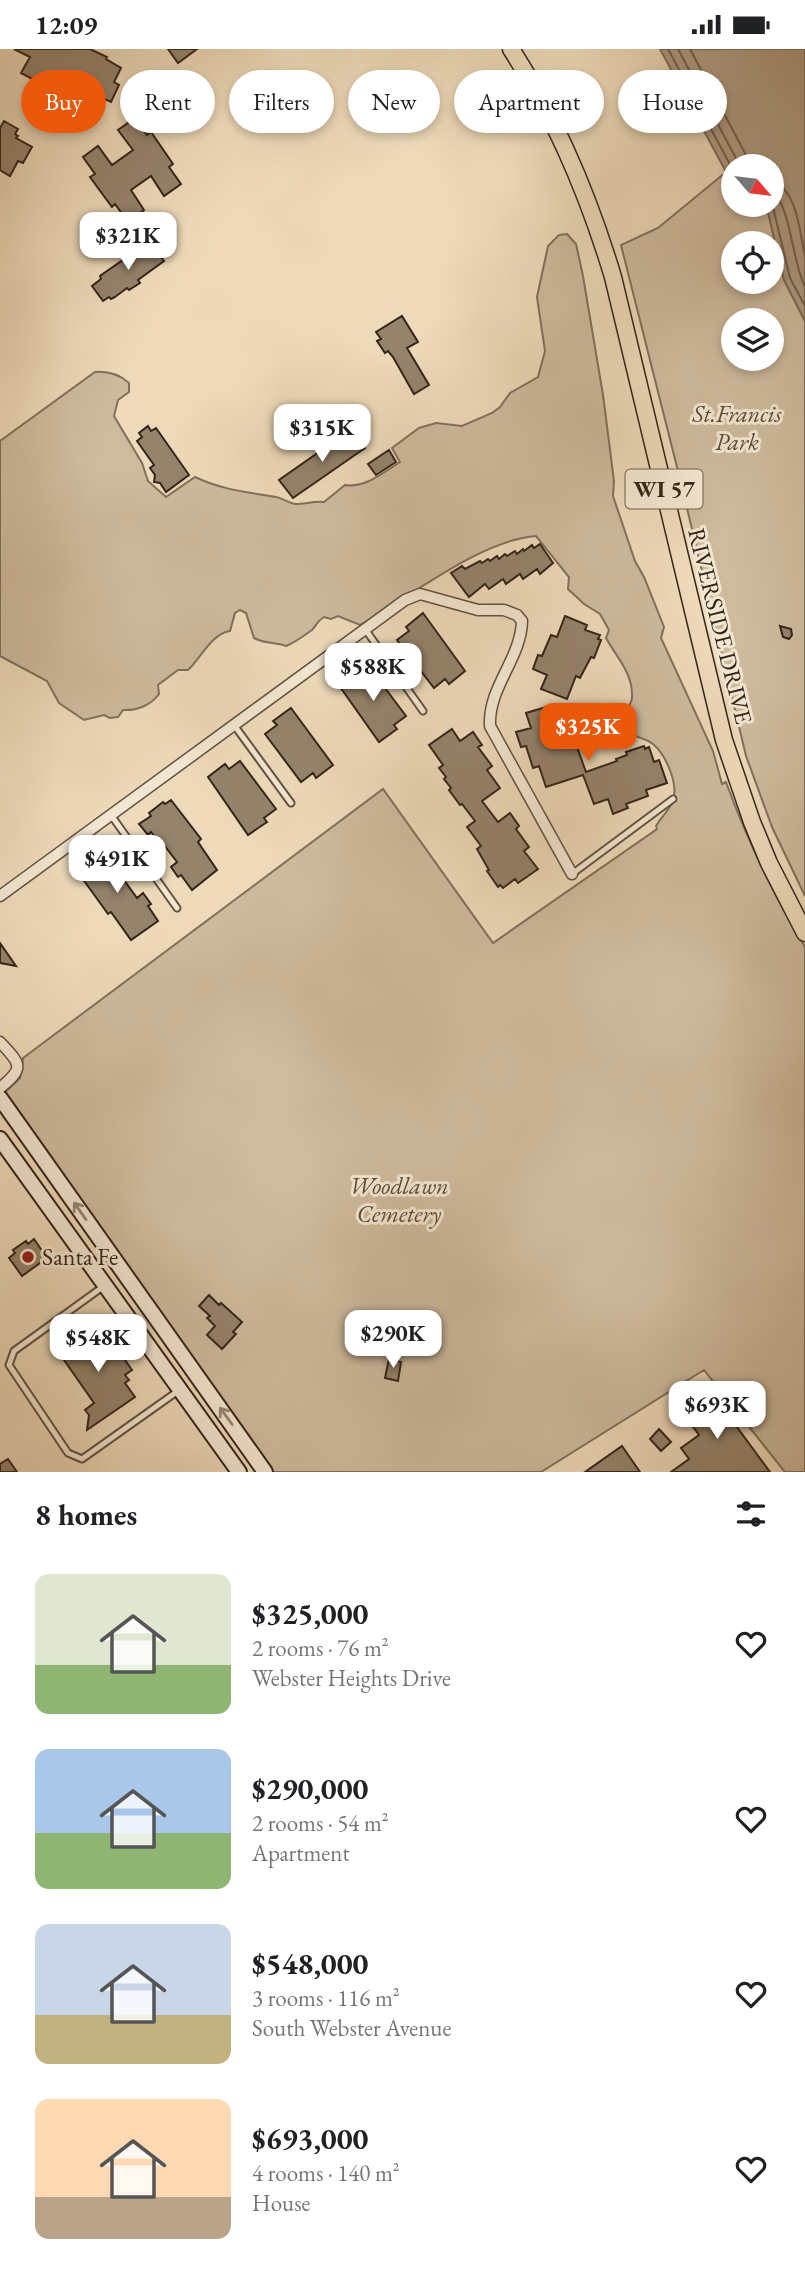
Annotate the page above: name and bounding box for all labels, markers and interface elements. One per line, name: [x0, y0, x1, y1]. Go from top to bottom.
text: 12:09: [35, 8, 97, 42]
chip: Buy: [21, 70, 106, 133]
chip: Rent: [120, 70, 215, 133]
chip: Filters: [229, 70, 334, 133]
chip: New: [348, 70, 440, 133]
chip: Apartment: [454, 70, 604, 133]
chip: House: [618, 70, 727, 133]
north arrow: [721, 154, 784, 217]
map controls: [721, 154, 784, 371]
pin: $321K: [79, 213, 177, 272]
text: $321K: [96, 220, 160, 250]
button: locate: [721, 231, 784, 294]
button: layers: [721, 308, 784, 371]
park label: St.Francis Park: [692, 398, 782, 457]
pin: $315K: [273, 405, 371, 464]
text: $315K: [290, 412, 354, 442]
road number: WI 57: [626, 469, 702, 509]
street label: RIVERSIDE DRIVE: [681, 525, 760, 727]
pin: $588K: [324, 643, 422, 703]
text: $588K: [341, 651, 405, 681]
pin: $325K: [539, 703, 637, 763]
text: $325K: [556, 711, 620, 741]
pin: $491K: [68, 835, 166, 895]
text: $491K: [85, 843, 149, 873]
park label: Woodlawn Cemetery: [349, 1170, 449, 1229]
one-way arrow: [73, 1202, 87, 1221]
place label: Santa Fe: [42, 1241, 118, 1272]
marker: Santa Fe: [20, 1249, 36, 1265]
pin: $290K: [344, 1311, 442, 1370]
pin: $548K: [49, 1315, 147, 1374]
text: $290K: [361, 1318, 425, 1348]
text: $548K: [66, 1322, 130, 1352]
pin: $693K: [668, 1381, 766, 1441]
text: $693K: [685, 1389, 749, 1419]
one-way arrow: [219, 1407, 233, 1426]
text: 8 homes: [35, 1495, 137, 1534]
icon: filters: [732, 1495, 770, 1533]
text: $325,000: [252, 1594, 368, 1633]
icon: home: [91, 1602, 175, 1686]
icon: heart: [732, 1625, 770, 1663]
text: 2 rooms · 76 m²: [252, 1633, 389, 1663]
text: Webster Heights Drive: [252, 1663, 451, 1693]
text: $290,000: [252, 1769, 368, 1808]
icon: home: [91, 1777, 175, 1861]
icon: heart: [732, 1800, 770, 1838]
text: 2 rooms · 54 m²: [252, 1808, 389, 1838]
text: Apartment: [252, 1838, 350, 1868]
text: $548,000: [252, 1944, 368, 1983]
icon: home: [91, 1952, 175, 2036]
icon: heart: [732, 1975, 770, 2013]
text: 3 rooms · 116 m²: [252, 1983, 400, 2013]
text: South Webster Avenue: [252, 2013, 451, 2043]
text: $693,000: [252, 2119, 368, 2158]
icon: home: [91, 2127, 175, 2211]
icon: heart: [732, 2150, 770, 2188]
text: 4 rooms · 140 m²: [252, 2158, 400, 2188]
text: House: [252, 2188, 311, 2218]

